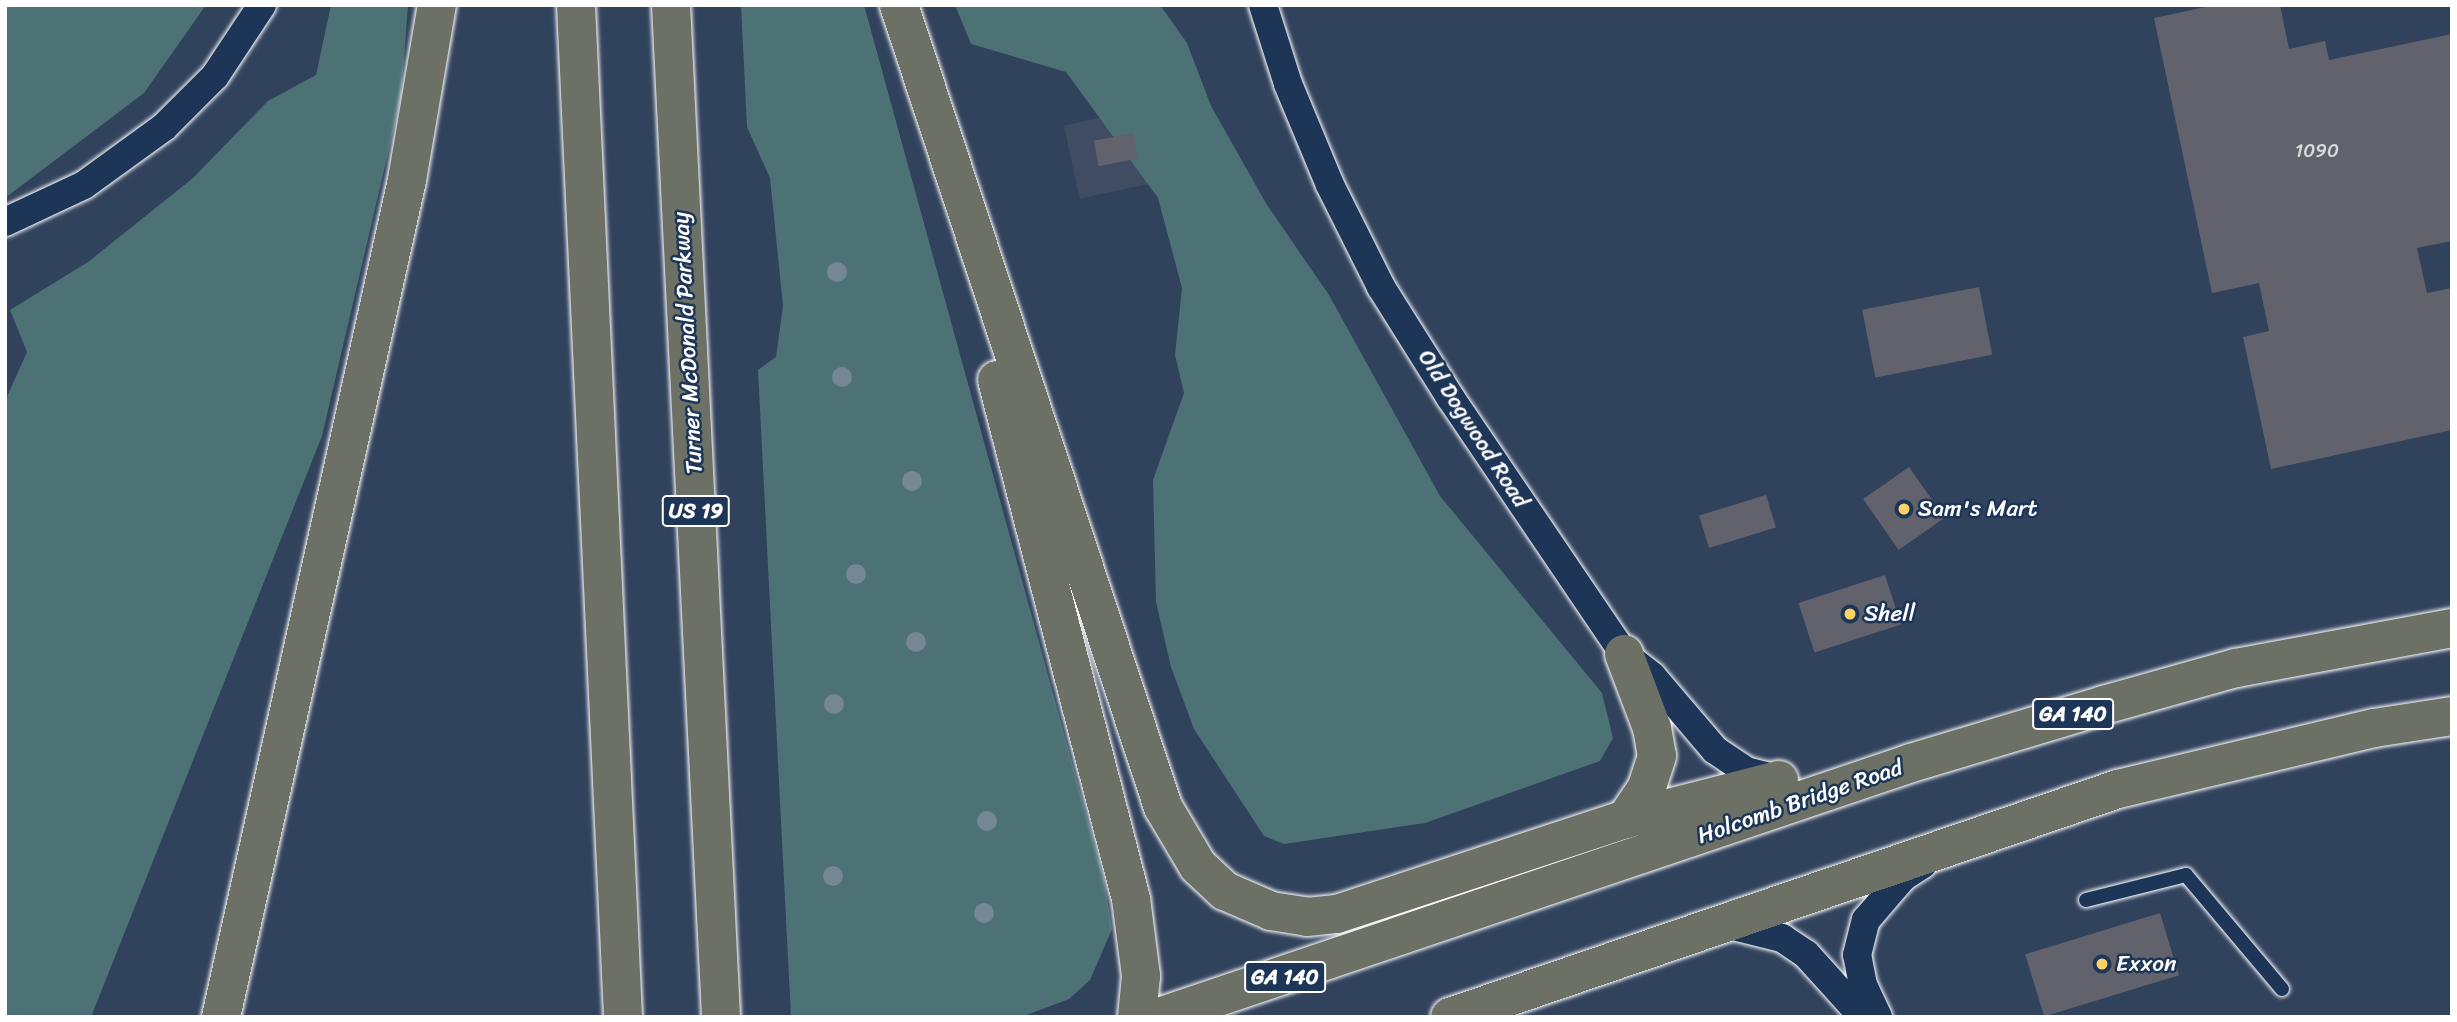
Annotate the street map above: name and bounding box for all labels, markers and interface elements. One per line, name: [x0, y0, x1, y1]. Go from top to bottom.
house number: 1090: [2295, 140, 2339, 162]
street label: Turner McDonald Parkway: [667, 211, 709, 475]
street label: Old Dogwood Road: [1412, 345, 1534, 513]
road number: US 19: [661, 494, 731, 528]
place label: Sam's Mart: [1918, 495, 2037, 523]
marker: Sam's Mart: [1896, 501, 1912, 517]
place label: Shell: [1864, 600, 1915, 628]
marker: Shell: [1842, 606, 1858, 622]
road number: GA 140: [2031, 696, 2115, 732]
street label: Holcomb Bridge Road: [1694, 754, 1906, 850]
place label: Exxon: [2116, 950, 2176, 978]
marker: Exxon: [2094, 956, 2110, 972]
road number: GA 140: [1243, 960, 1327, 995]

